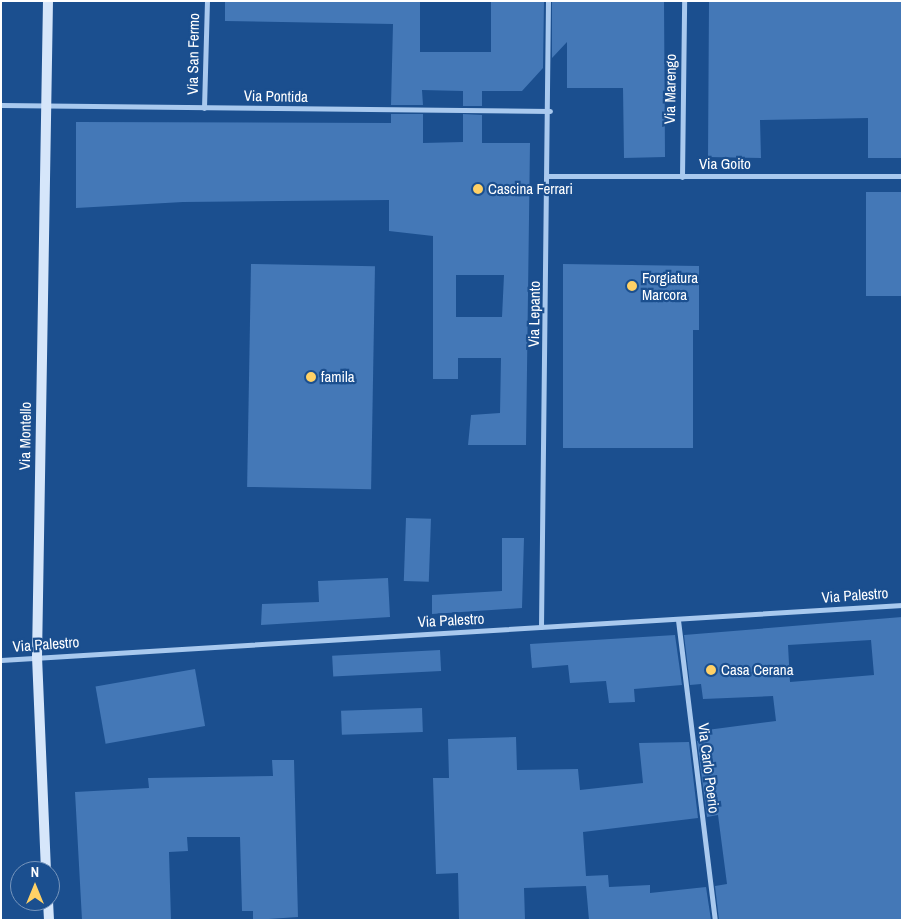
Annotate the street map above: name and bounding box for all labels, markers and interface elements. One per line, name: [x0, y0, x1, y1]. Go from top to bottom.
street label: Via San Fermo: [183, 13, 203, 95]
street label: Via Marengo: [660, 54, 680, 124]
street label: Via Pontida: [244, 86, 308, 106]
street label: Via Goito: [699, 155, 751, 173]
place label: Cascina Ferrari: [488, 180, 573, 198]
marker: Cascina Ferrari: [472, 183, 484, 195]
place label: Forgiatura Marcora: [642, 268, 698, 303]
marker: Forgiatura Marcora: [626, 280, 638, 292]
street label: Via Lepanto: [524, 281, 544, 347]
place label: famila: [321, 368, 354, 386]
marker: famila: [305, 371, 317, 383]
street label: Via Montello: [15, 402, 35, 470]
street label: Via Palestro: [821, 584, 889, 606]
street label: Via Palestro: [417, 609, 485, 631]
street label: Via Palestro: [12, 633, 80, 655]
place label: Casa Cerana: [721, 661, 793, 679]
marker: Casa Cerana: [705, 664, 717, 676]
street label: Via Carlo Poerio: [695, 722, 723, 814]
north arrow: [10, 861, 60, 911]
text: N: [31, 863, 39, 881]

